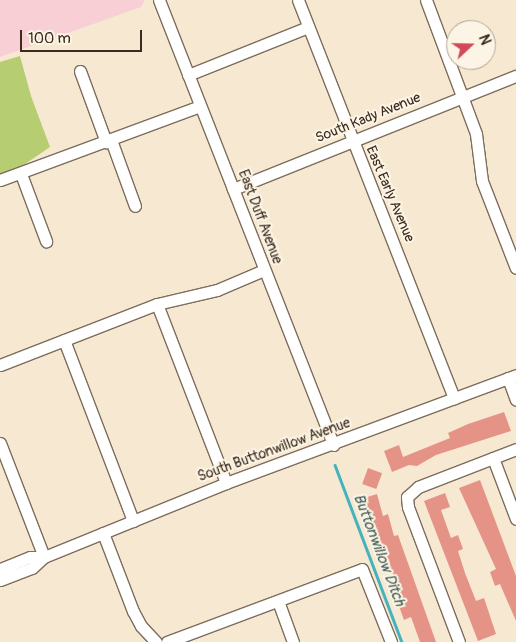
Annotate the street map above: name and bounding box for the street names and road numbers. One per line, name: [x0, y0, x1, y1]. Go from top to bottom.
street label: South Kady Avenue: [313, 89, 423, 147]
street label: East Early Avenue: [362, 143, 418, 245]
street label: East Duff Avenue: [234, 168, 286, 266]
street label: South Buttonwillow Avenue: [195, 415, 353, 485]

